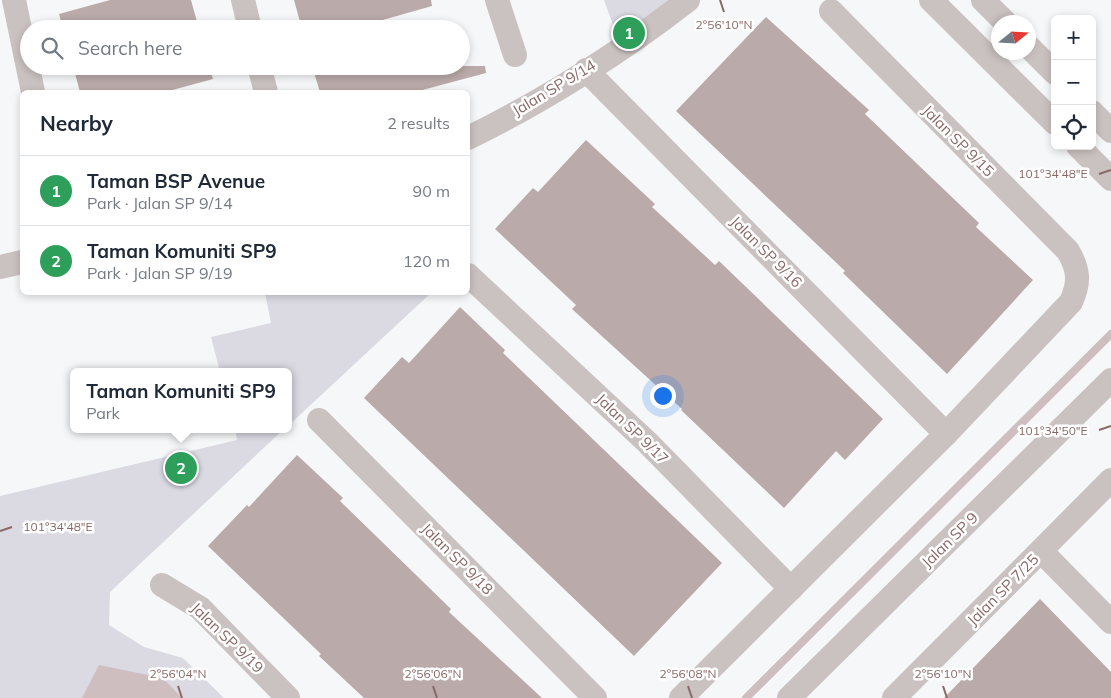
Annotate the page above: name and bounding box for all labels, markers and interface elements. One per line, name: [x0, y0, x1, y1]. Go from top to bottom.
pin: 1: [613, 14, 645, 52]
north arrow: [991, 15, 1036, 60]
map controls: [1051, 15, 1096, 150]
button: +: [1051, 15, 1096, 60]
text: 2°56'10"N: [696, 17, 752, 32]
search box: [20, 20, 470, 75]
icon: search: [38, 34, 66, 62]
text: Search here: [78, 36, 182, 60]
street label: Jalan SP 9/14: [509, 55, 599, 120]
button: −: [1051, 60, 1096, 105]
street label: Jalan SP 9/15: [919, 101, 998, 180]
button: locate: [1051, 105, 1096, 150]
text: Nearby: [40, 110, 113, 136]
text: 2 results: [387, 113, 450, 133]
text: 101°34'48"E: [1018, 166, 1088, 181]
text: Taman BSP Avenue: [87, 169, 265, 193]
text: 1: [51, 181, 61, 201]
text: 90 m: [413, 181, 450, 201]
text: Park · Jalan SP 9/14: [87, 193, 233, 213]
street label: Jalan SP 9/16: [727, 212, 806, 291]
text: Taman Komuniti SP9: [87, 239, 277, 263]
text: 2: [51, 251, 61, 271]
text: 120 m: [403, 251, 450, 271]
text: Park · Jalan SP 9/19: [87, 263, 233, 283]
popup: [70, 368, 292, 433]
text: Taman Komuniti SP9: [86, 379, 276, 403]
your location: [650, 383, 676, 409]
street label: Jalan SP 9/17: [592, 389, 673, 468]
text: Park: [86, 403, 120, 423]
text: 101°34'50"E: [1018, 423, 1088, 438]
pin: 2: [165, 449, 197, 487]
street label: Jalan SP 9: [917, 508, 982, 571]
text: 101°34'48"E: [23, 519, 93, 534]
street label: Jalan SP 9/18: [418, 519, 497, 598]
street label: Jalan SP 7/25: [963, 550, 1042, 629]
street label: Jalan SP 9/19: [187, 598, 268, 677]
text: 2°56'04"N: [150, 666, 206, 681]
text: 2°56'06"N: [405, 666, 461, 681]
text: 2°56'08"N: [660, 666, 716, 681]
text: 2°56'10"N: [915, 666, 971, 681]

